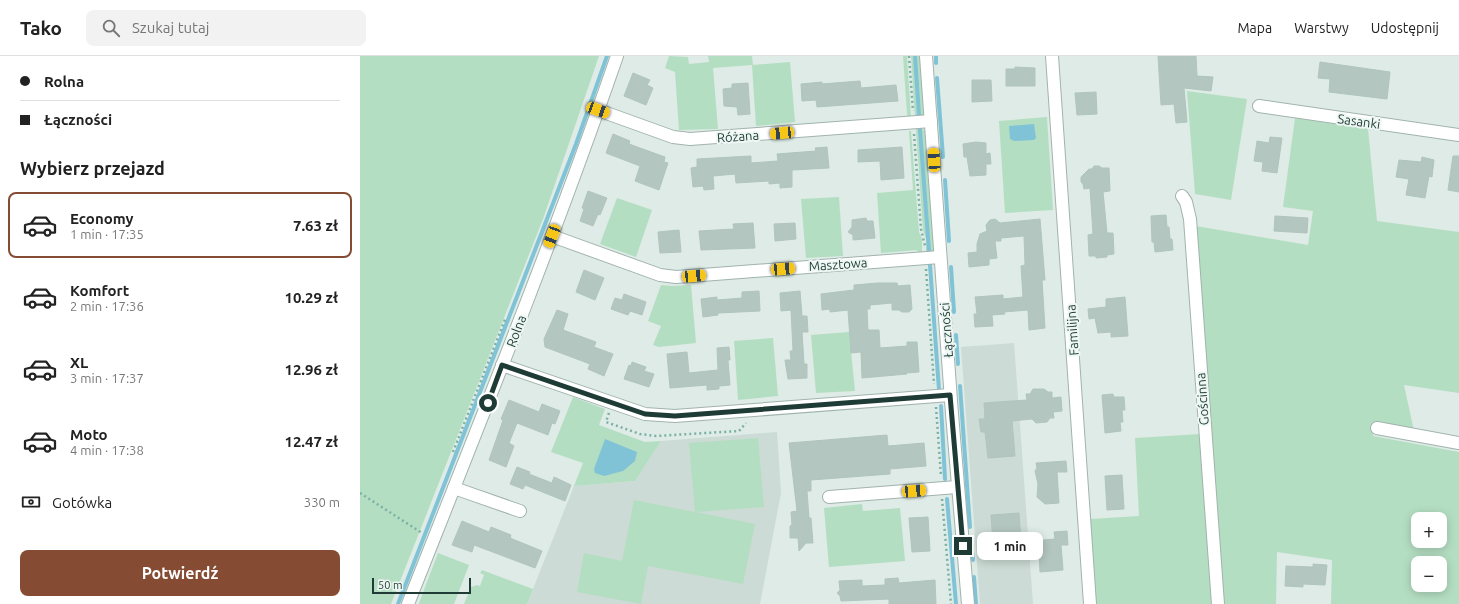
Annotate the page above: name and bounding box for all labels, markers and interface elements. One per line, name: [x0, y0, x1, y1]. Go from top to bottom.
search box: [86, 10, 366, 46]
text: Tako: [20, 17, 62, 39]
icon: search: [100, 17, 122, 39]
text: Szukaj tutaj: [132, 19, 209, 36]
text: Mapa: [1237, 20, 1272, 36]
text: Warstwy: [1294, 20, 1349, 36]
text: Udostępnij: [1371, 20, 1439, 36]
text: Rolna: [44, 73, 84, 90]
car: [585, 100, 611, 120]
text: Łączności: [44, 111, 112, 128]
street label: Sasanki: [1337, 111, 1381, 131]
car: [770, 126, 794, 140]
street label: Różana: [716, 128, 760, 144]
car: [927, 148, 941, 172]
text: Wybierz przejazd: [20, 158, 165, 178]
icon: car: [22, 207, 58, 243]
text: Economy: [70, 210, 134, 227]
text: 7.63 zł: [293, 217, 338, 234]
car: [542, 223, 562, 249]
text: 1 min · 17:35: [70, 227, 144, 241]
street label: Masztowa: [808, 255, 868, 273]
car: [771, 262, 795, 276]
car: [682, 269, 706, 283]
icon: car: [22, 279, 58, 315]
text: Komfort: [70, 282, 129, 299]
text: 10.29 zł: [284, 289, 338, 306]
text: 2 min · 17:36: [70, 299, 144, 313]
street label: Łączności: [937, 302, 955, 358]
street label: Familijna: [1063, 304, 1081, 356]
street label: Rolna: [504, 313, 528, 349]
icon: car: [22, 351, 58, 387]
text: XL: [70, 354, 88, 371]
text: 12.96 zł: [284, 361, 338, 378]
text: 3 min · 17:37: [70, 371, 144, 385]
street label: Gościnna: [1193, 372, 1211, 426]
route start: [479, 394, 497, 412]
icon: car: [22, 423, 58, 459]
text: Moto: [70, 426, 108, 443]
text: 12.47 zł: [284, 433, 338, 450]
text: 4 min · 17:38: [70, 443, 144, 457]
car: [902, 484, 926, 498]
icon: cash: [20, 491, 42, 513]
text: Gotówka: [52, 494, 112, 511]
text: 330 m: [304, 495, 340, 509]
map controls: [1411, 512, 1447, 592]
button: +: [1411, 512, 1447, 548]
callout: 1 min: [977, 532, 1043, 560]
route end: [954, 537, 972, 555]
text: 1 min: [994, 539, 1026, 553]
button: Potwierdź: [20, 550, 340, 596]
button: −: [1411, 556, 1447, 592]
scale bar: [372, 576, 471, 595]
text: 50 m: [378, 579, 402, 591]

